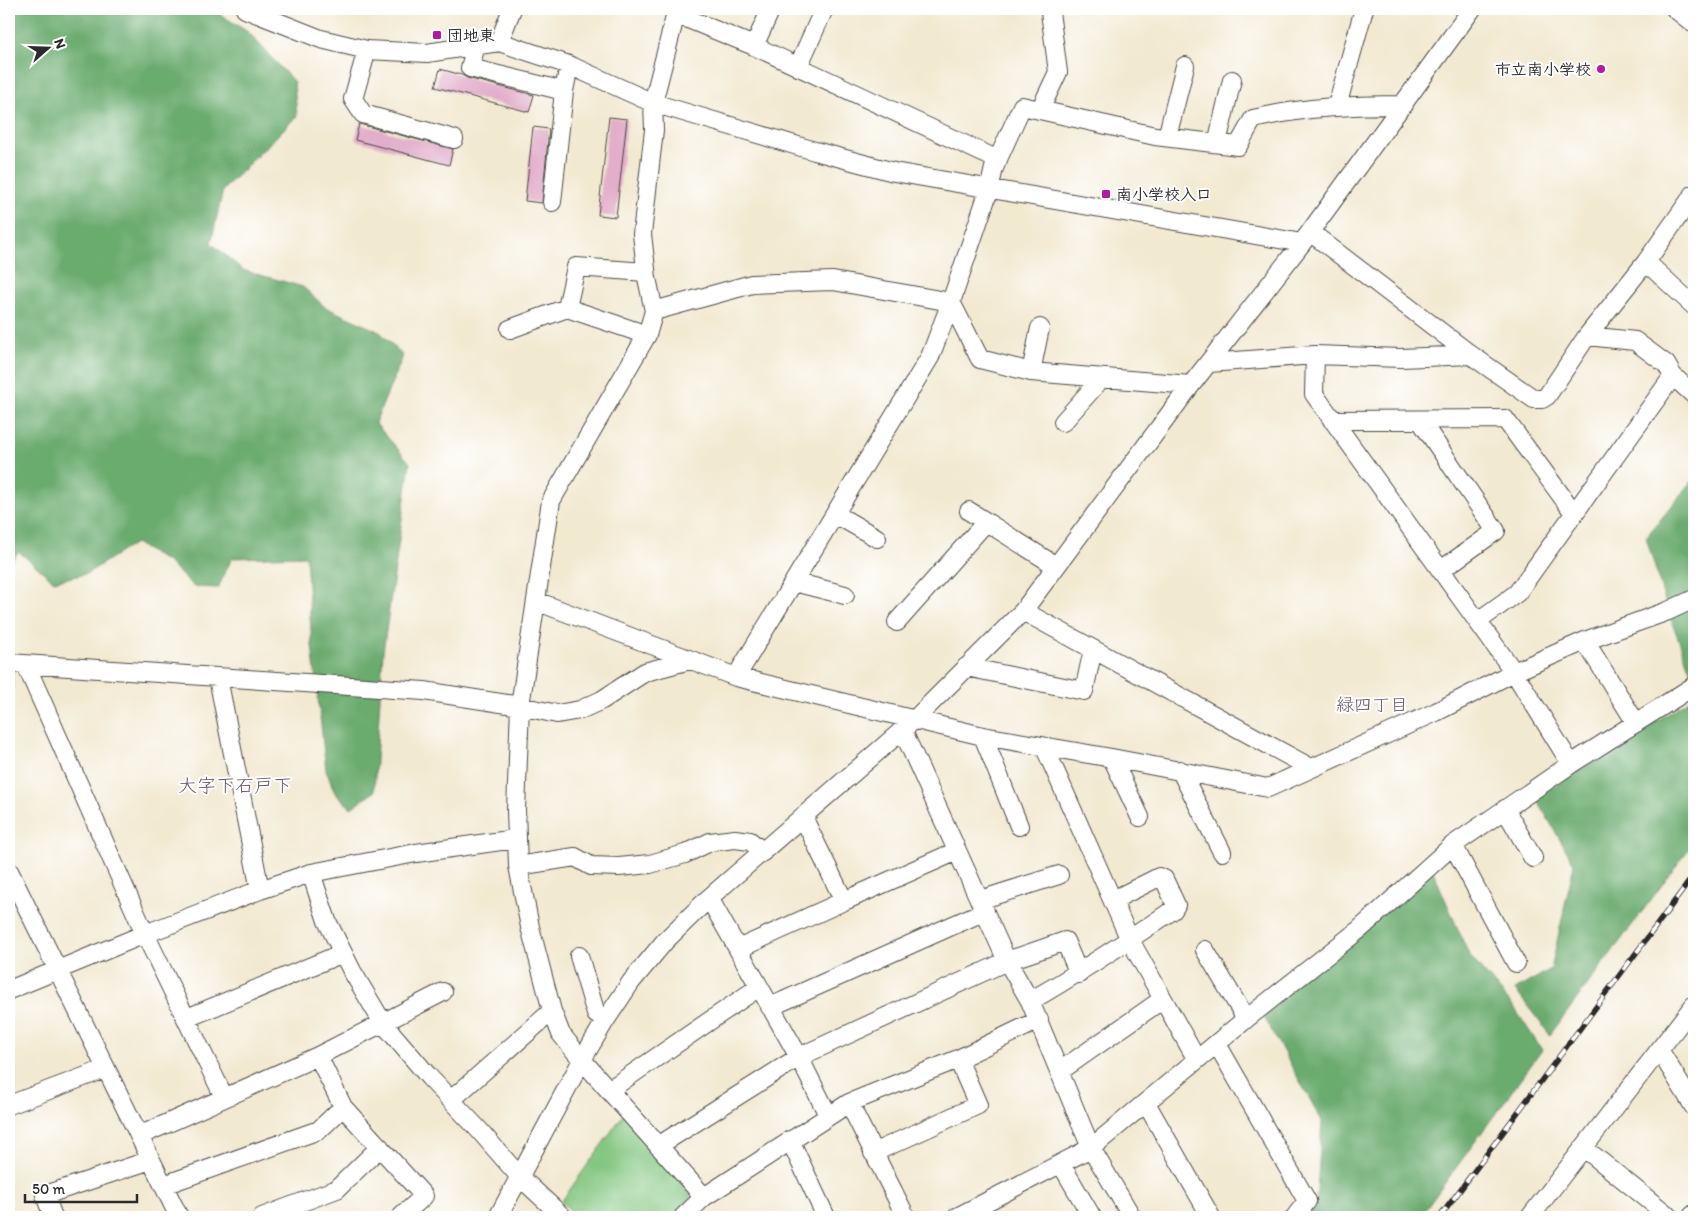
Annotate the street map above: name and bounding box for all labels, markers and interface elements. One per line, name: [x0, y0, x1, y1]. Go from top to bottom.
north arrow: [22, 22, 72, 72]
place label: 団地東: [447, 26, 495, 45]
marker: 団地東: [431, 29, 443, 41]
text: N: [50, 36, 69, 51]
place label: 市立南小学校: [1495, 60, 1591, 79]
marker: 市立南小学校: [1595, 63, 1607, 75]
place label: 南小学校入口: [1116, 185, 1212, 204]
marker: 南小学校入口: [1100, 188, 1112, 200]
district label: 緑四丁目: [1336, 694, 1408, 716]
district label: 大字下石戸下: [178, 774, 292, 797]
scale bar: [25, 1171, 138, 1203]
text: 50 m: [32, 1180, 65, 1198]

